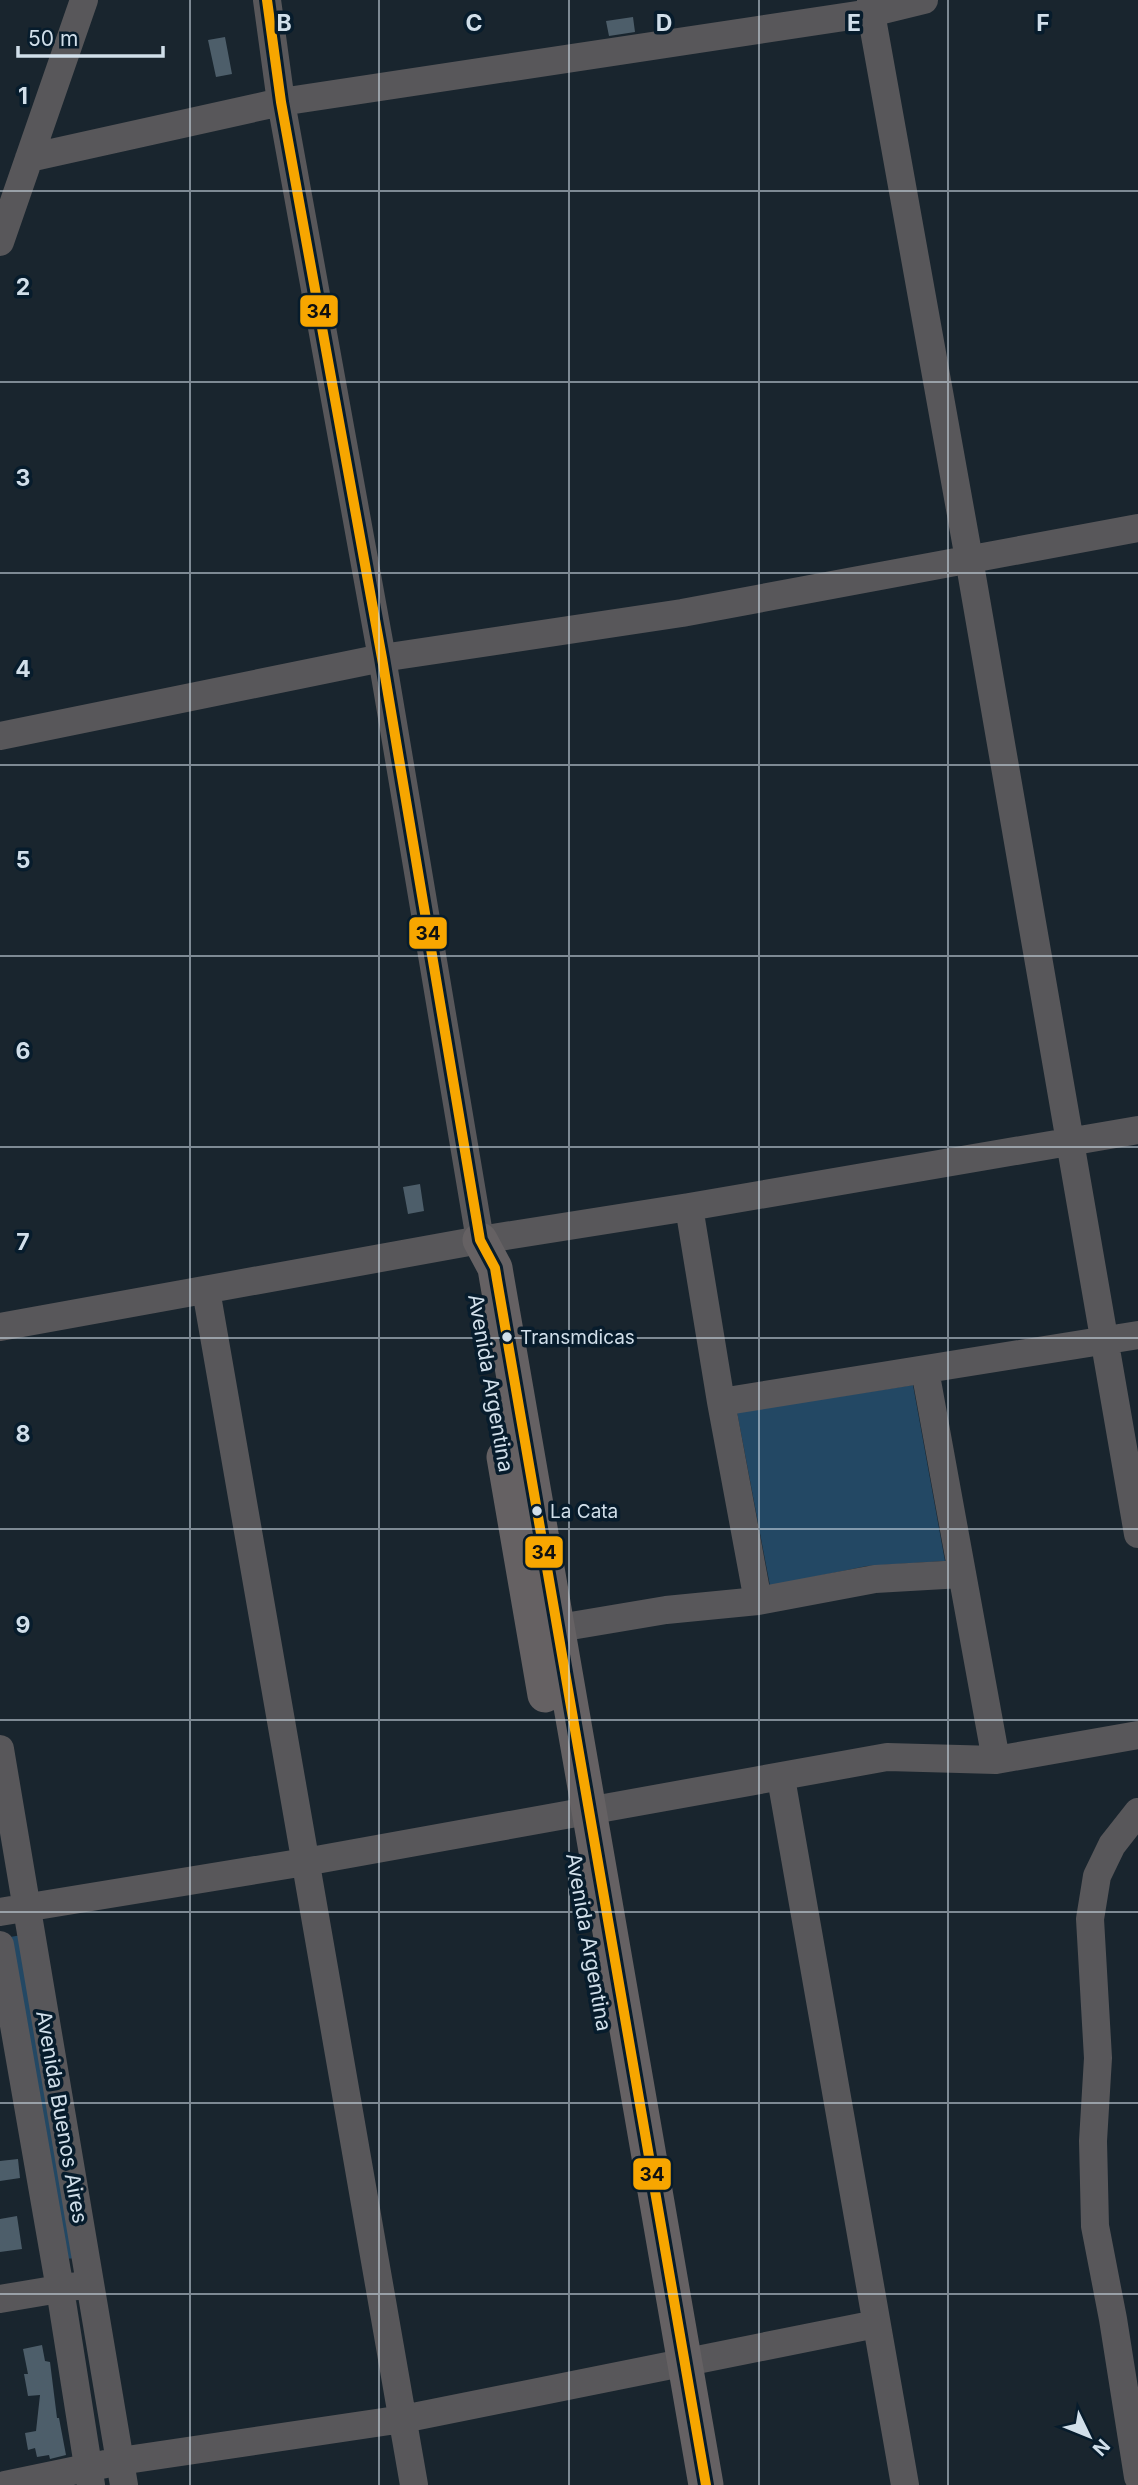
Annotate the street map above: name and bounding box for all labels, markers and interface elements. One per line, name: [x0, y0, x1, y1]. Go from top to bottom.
text: B: [276, 9, 292, 37]
text: C: [465, 9, 483, 37]
text: D: [656, 9, 672, 37]
text: E: [847, 9, 861, 37]
text: F: [1036, 9, 1050, 37]
scale bar: [18, 14, 163, 58]
text: 50 m: [28, 26, 78, 51]
text: 1: [18, 82, 28, 110]
text: 2: [16, 273, 30, 301]
line badge: 34: [299, 294, 339, 328]
text: 34: [306, 300, 332, 323]
text: 3: [16, 464, 30, 492]
text: 4: [15, 655, 31, 683]
text: 5: [16, 846, 30, 874]
line badge: 34: [408, 916, 448, 950]
text: 34: [415, 922, 441, 945]
text: 6: [16, 1037, 30, 1065]
text: 7: [16, 1228, 30, 1256]
street label: Avenida Argentina: [463, 1292, 519, 1474]
place label: Transmdicas: [520, 1326, 635, 1349]
marker: Transmdicas: [500, 1330, 514, 1344]
text: 8: [16, 1420, 30, 1448]
place label: La Cata: [550, 1500, 618, 1523]
marker: La Cata: [530, 1504, 544, 1518]
line badge: 34: [524, 1535, 564, 1569]
text: 34: [531, 1541, 557, 1564]
text: 9: [16, 1611, 30, 1639]
street label: Avenida Argentina: [561, 1851, 617, 2033]
street label: Avenida Buenos Aires: [31, 2009, 93, 2225]
line badge: 34: [632, 2157, 672, 2191]
text: 34: [639, 2163, 665, 2186]
north arrow: [1054, 2401, 1124, 2471]
text: N: [1088, 2434, 1114, 2460]

